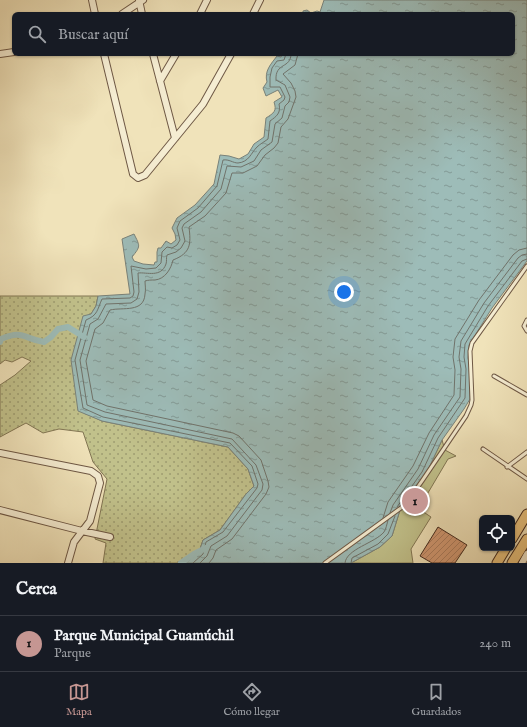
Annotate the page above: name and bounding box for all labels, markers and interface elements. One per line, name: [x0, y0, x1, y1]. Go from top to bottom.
search box: [12, 12, 515, 56]
icon: search: [26, 23, 48, 45]
text: Buscar aquí: [58, 25, 128, 44]
your location: [334, 282, 354, 302]
pin: 1: [402, 486, 428, 516]
map controls: [479, 515, 515, 551]
button: locate: [479, 515, 515, 551]
text: Cerca: [16, 579, 57, 600]
text: Parque Municipal Guamúchil: [54, 626, 234, 645]
text: 1: [27, 635, 31, 652]
text: 240 m: [479, 635, 511, 652]
text: Parque: [54, 645, 91, 662]
tab: Mapa: [66, 681, 92, 719]
tab: Cómo llegar: [223, 681, 280, 719]
tab: Guardados: [412, 681, 461, 719]

